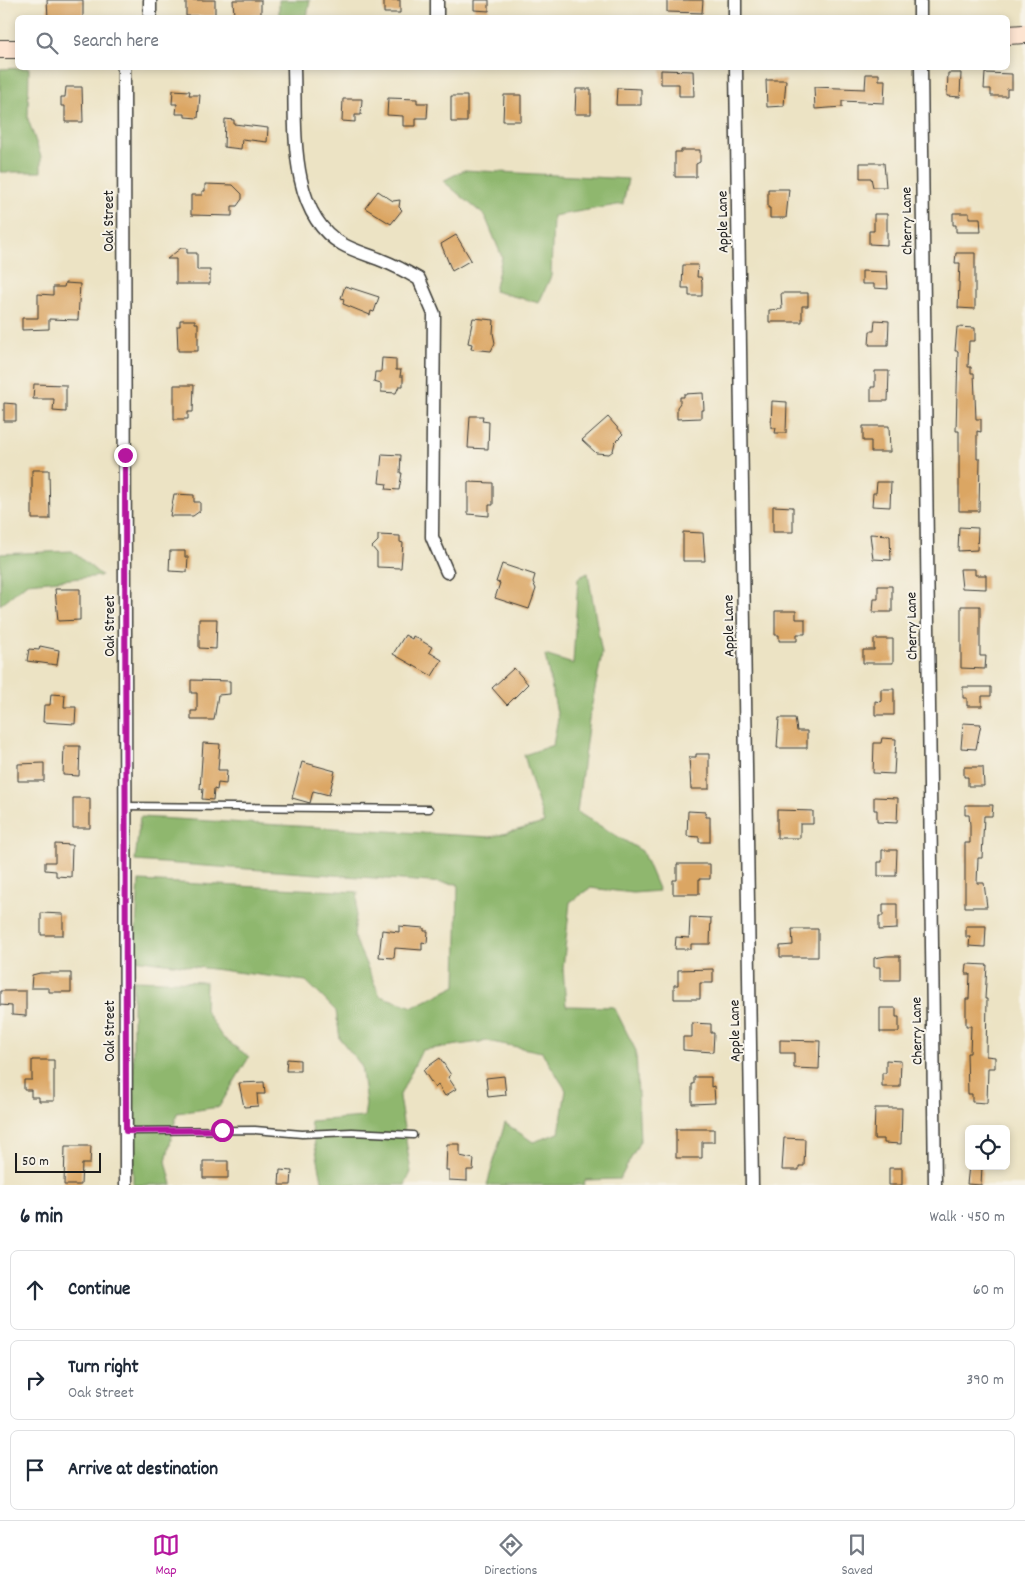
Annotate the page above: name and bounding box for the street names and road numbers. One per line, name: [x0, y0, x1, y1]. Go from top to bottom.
street label: Cherry Lane: [896, 186, 920, 255]
street label: Oak Street: [99, 190, 121, 252]
street label: Apple Lane: [712, 190, 736, 253]
street label: Cherry Lane: [901, 591, 925, 660]
street label: Apple Lane: [718, 594, 742, 657]
street label: Oak Street: [100, 595, 122, 657]
street label: Cherry Lane: [906, 996, 930, 1065]
street label: Apple Lane: [724, 999, 748, 1062]
street label: Oak Street: [100, 1000, 122, 1062]

